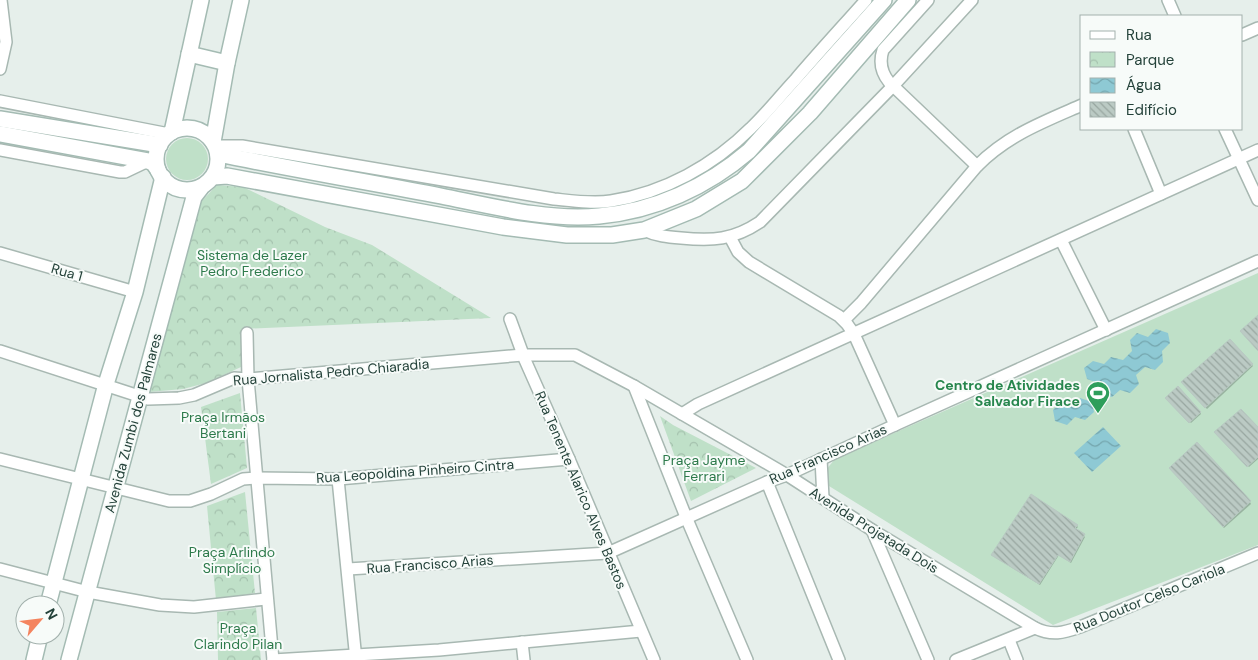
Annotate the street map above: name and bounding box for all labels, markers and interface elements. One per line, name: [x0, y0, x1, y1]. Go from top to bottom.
legend: [1080, 15, 1243, 130]
text: Rua: [1126, 25, 1152, 45]
text: Parque: [1126, 50, 1174, 70]
text: Água: [1126, 75, 1161, 95]
text: Edifício: [1126, 100, 1177, 120]
park label: Sistema de Lazer Pedro Frederico: [197, 246, 307, 280]
street label: Rua 1: [49, 259, 85, 285]
street label: Avenida Zumbi dos Palmares: [100, 331, 166, 515]
street label: Rua Jornalista Pedro Chiaradia: [232, 354, 430, 390]
place label: Centro de Atividades Salvador Firace: [935, 376, 1080, 410]
sports icon: Centro de Atividades Salvador Firace: [1085, 380, 1111, 414]
street label: Rua Tenente Alarico Alves Bastos: [531, 388, 631, 592]
park label: Praça Irmãos Bertani: [181, 408, 265, 442]
street label: Rua Francisco Arias: [766, 420, 890, 488]
park label: Praça Jayme Ferrari: [663, 451, 745, 485]
street label: Rua Leopoldina Pinheiro Cintra: [315, 455, 515, 487]
street label: Avenida Projetada Dois: [806, 483, 942, 577]
park label: Praça Arlindo Simplício: [189, 543, 275, 577]
street label: Rua Francisco Arias: [366, 551, 494, 577]
street label: Rua Doutor Celso Cariola: [1071, 559, 1227, 637]
north arrow: [15, 595, 65, 645]
text: N: [41, 605, 62, 623]
park label: Praça Clarindo Pilan: [194, 619, 282, 653]

